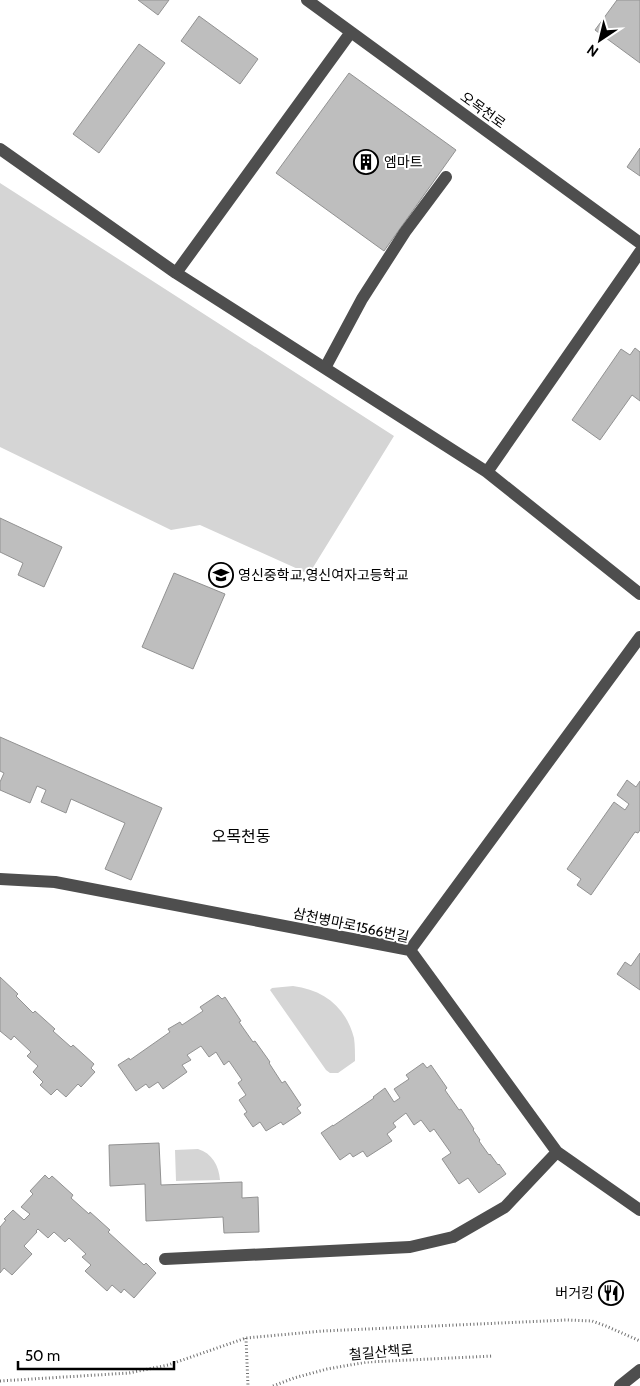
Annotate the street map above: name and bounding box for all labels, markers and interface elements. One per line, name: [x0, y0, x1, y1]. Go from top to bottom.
north arrow: [575, 15, 625, 65]
text: N: [583, 40, 602, 61]
street label: 오목천로: [457, 88, 509, 132]
building icon: 엠마트: [353, 149, 379, 175]
place label: 엠마트: [384, 153, 423, 171]
school or university icon: 영신중학교,영신여자고등학교: [208, 562, 234, 588]
place label: 영신중학교,영신여자고등학교: [238, 566, 409, 584]
district label: 오목천동: [212, 827, 271, 846]
street label: 삼천병마로1566번길: [291, 904, 411, 946]
restaurant icon: 버거킹: [598, 1280, 624, 1306]
place label: 버거킹: [555, 1284, 594, 1302]
scale bar: [18, 1338, 174, 1370]
street label: 철길산책로: [348, 1340, 414, 1364]
text: 50 m: [25, 1347, 60, 1365]

